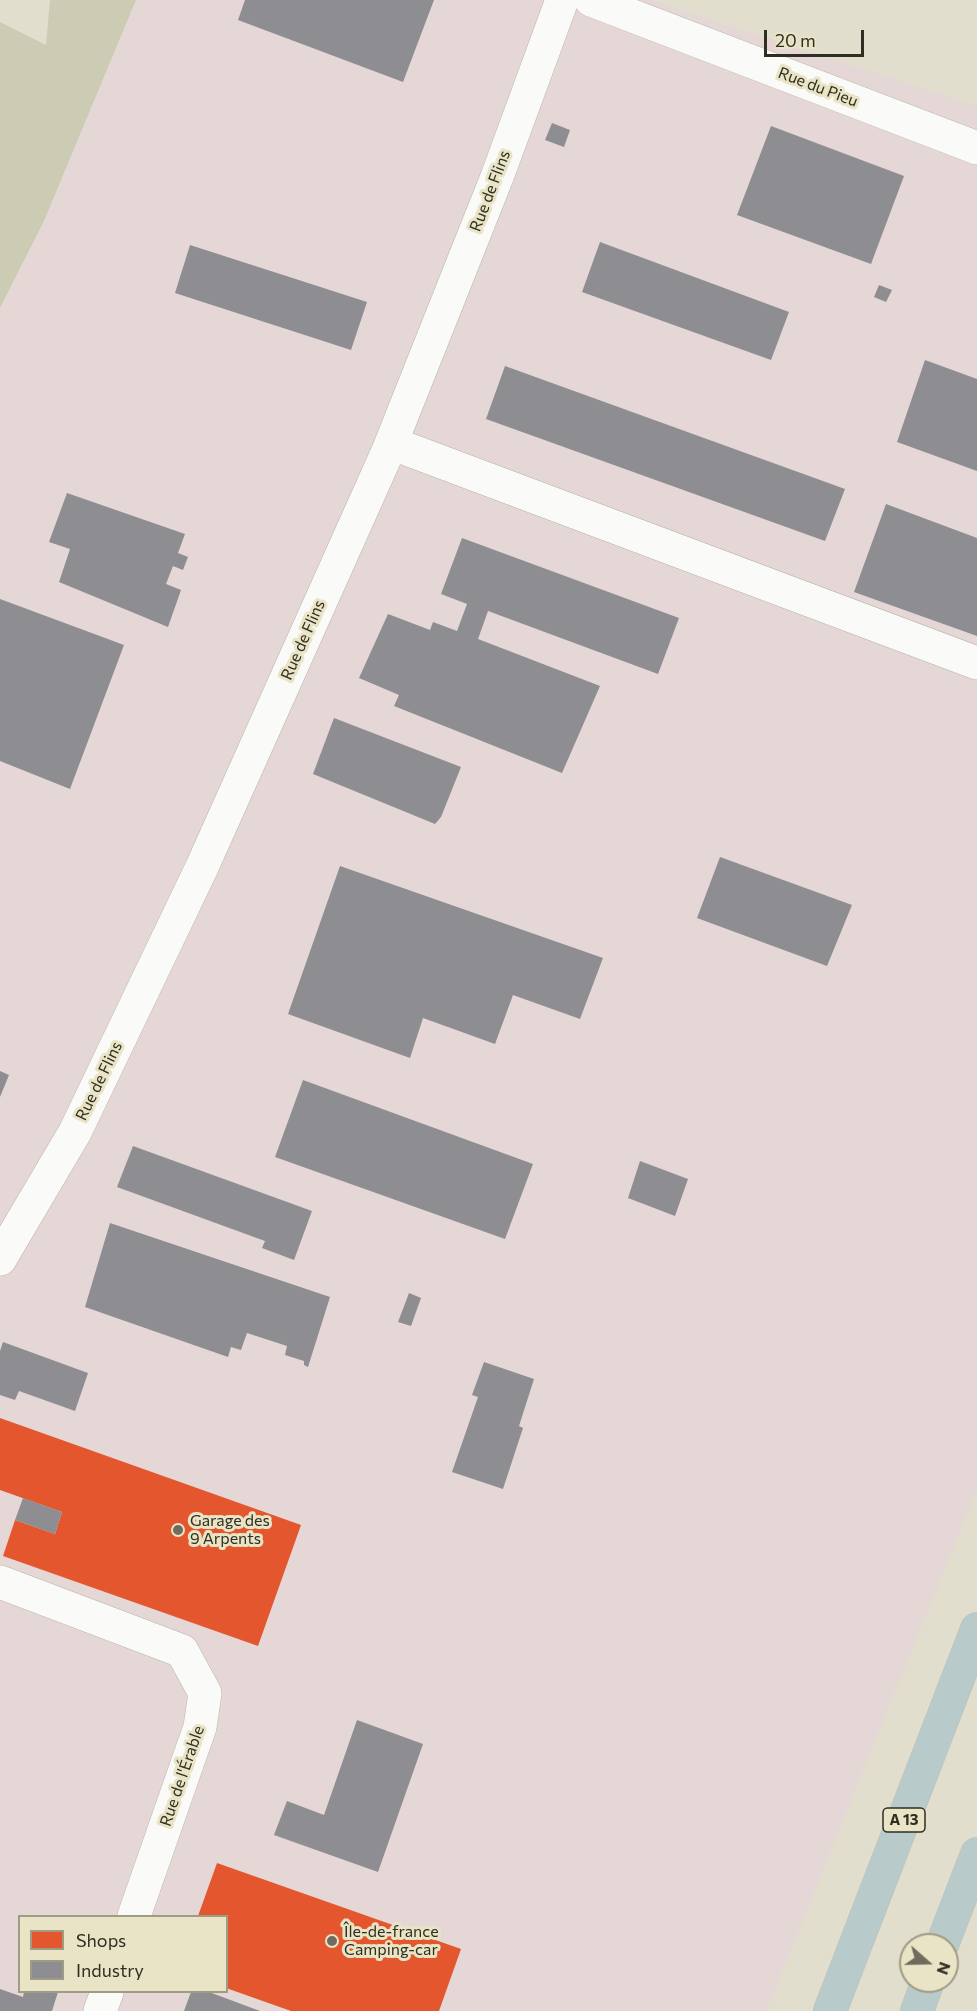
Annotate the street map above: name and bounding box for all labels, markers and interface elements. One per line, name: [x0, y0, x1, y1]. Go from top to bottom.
scale bar: [767, 18, 868, 56]
text: 20 m: [775, 29, 816, 51]
street label: Rue du Pieu: [775, 63, 861, 111]
street label: Rue de Flins: [466, 148, 514, 234]
street label: Rue de Flins: [277, 597, 329, 683]
street label: Rue de Flins: [72, 1038, 126, 1124]
place label: Garage des 9 Arpents: [190, 1511, 270, 1549]
marker: Garage des 9 Arpents: [171, 1523, 185, 1537]
street label: Rue de l'Érable: [156, 1723, 208, 1829]
road number: A 13: [883, 1808, 925, 1832]
legend: [18, 1915, 228, 1993]
place label: Île-de-france Camping-car: [344, 1922, 439, 1960]
text: Shops: [76, 1929, 126, 1951]
north arrow: [899, 1933, 959, 1993]
marker: Île-de-france Camping-car: [325, 1934, 339, 1948]
text: Industry: [76, 1959, 144, 1981]
text: N: [934, 1960, 955, 1978]

